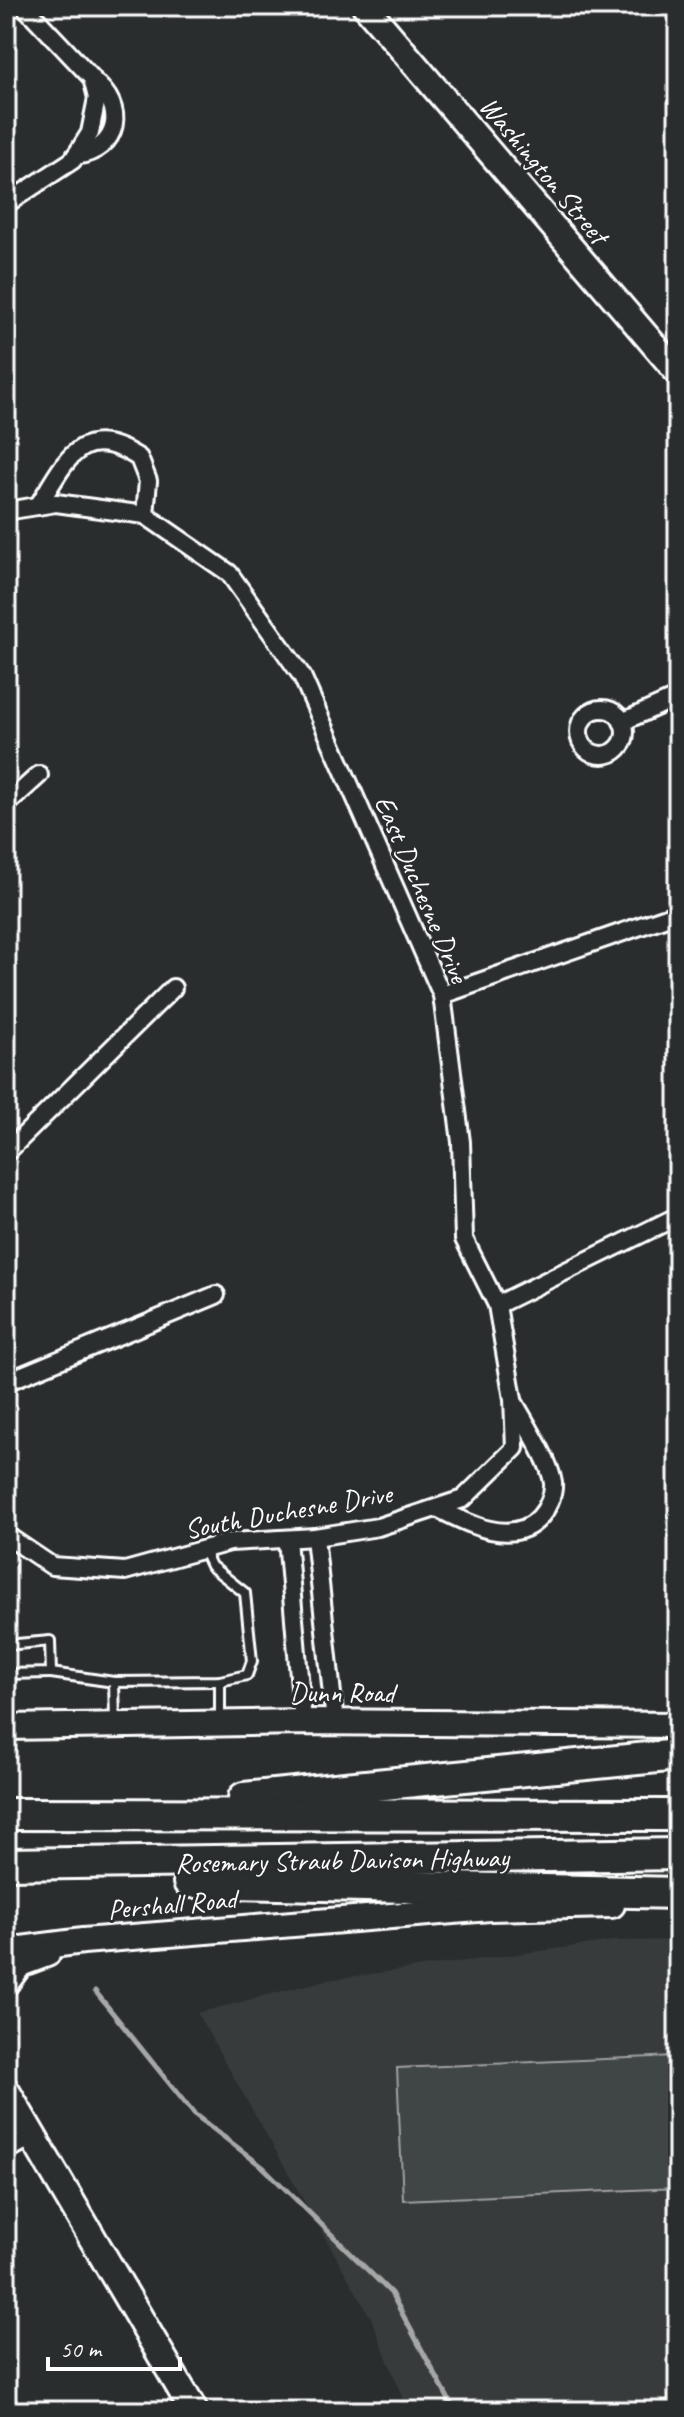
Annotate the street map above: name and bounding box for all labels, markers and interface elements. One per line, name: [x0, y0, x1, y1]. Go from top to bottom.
street label: Washington Street: [472, 89, 618, 254]
street label: East Duchesne Drive: [367, 790, 478, 990]
street label: South Duchesne Drive: [182, 1475, 396, 1546]
street label: Dunn Road: [290, 1675, 398, 1710]
street label: Rosemary Straub Davison Highway: [175, 1840, 512, 1880]
street label: Pershall Road: [106, 1881, 242, 1927]
scale bar: [48, 2321, 180, 2371]
text: 50 m: [60, 2334, 103, 2364]

